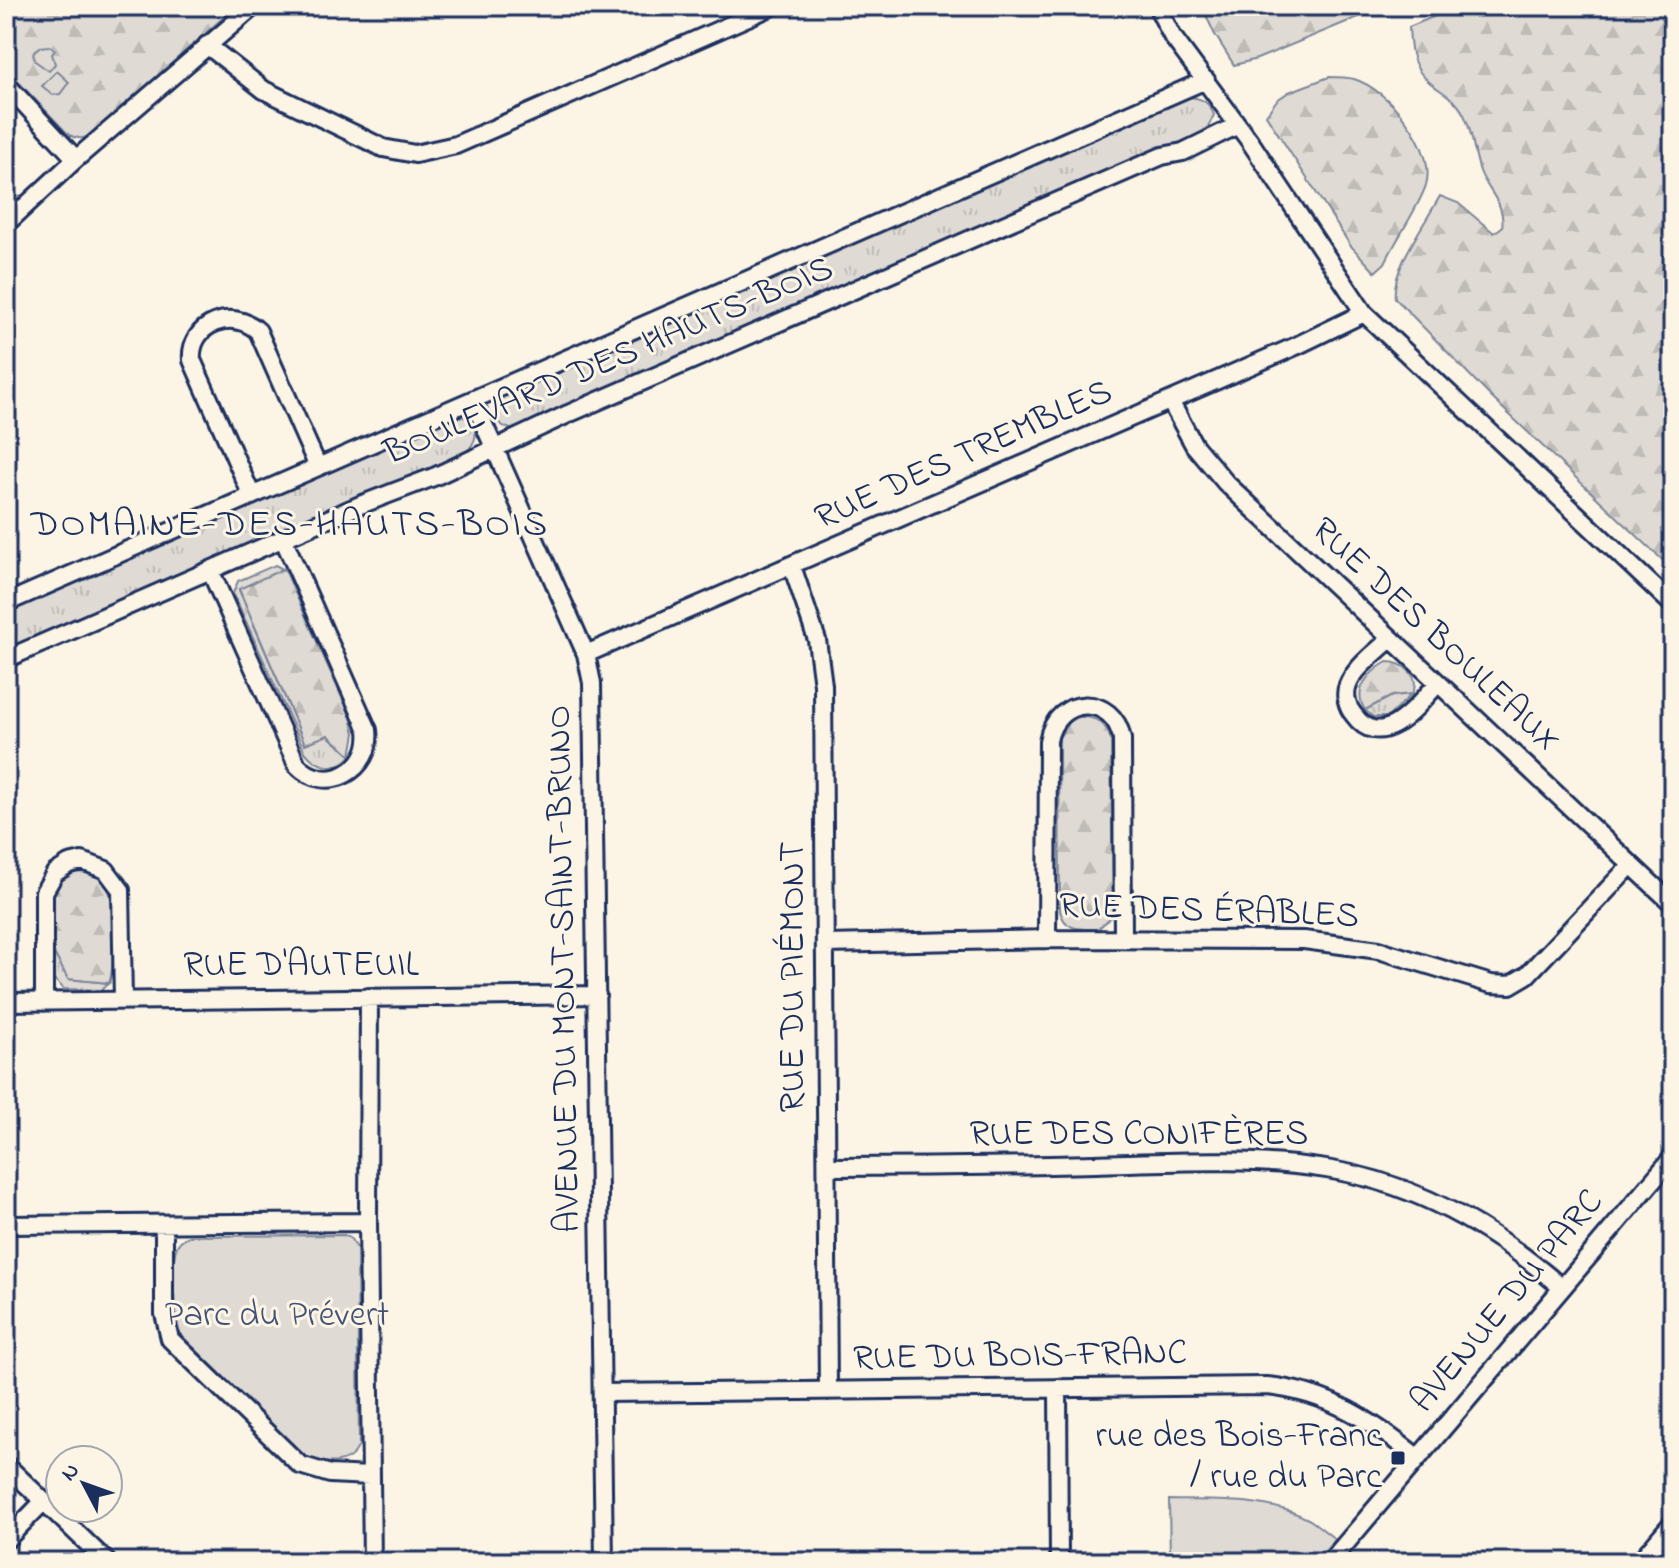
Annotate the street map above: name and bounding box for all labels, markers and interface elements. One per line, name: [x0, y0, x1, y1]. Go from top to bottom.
street label: BOULEVARD DES HAUTS-BOIS: [375, 243, 842, 481]
street label: RUE DES TREMBLES: [807, 367, 1121, 545]
district label: DOMAINE-DES-HAUTS-BOIS: [30, 498, 549, 554]
street label: RUE DES BOULEAUX: [1298, 506, 1572, 766]
street label: AVENUE DU MONT-SAINT-BRUNO: [534, 705, 596, 1233]
street label: RUE DU PIÉMONT: [768, 841, 821, 1113]
street label: RUE DES ÉRABLES: [1058, 880, 1360, 944]
street label: RUE D'AUTEUIL: [183, 940, 419, 993]
street label: RUE DES CONIFÈRES: [970, 1109, 1308, 1162]
street label: AVENUE DU PARC: [1398, 1179, 1618, 1425]
park label: Parc du Prévert: [165, 1290, 389, 1343]
street label: RUE DU BOIS-FRANC: [853, 1328, 1187, 1386]
place label: rue des Bois-Franc / rue du Parc: [1096, 1411, 1382, 1505]
north arrow: [44, 1444, 124, 1524]
marker: rue des Bois-Franc / rue du Parc: [1389, 1449, 1407, 1467]
text: N: [54, 1457, 88, 1489]

